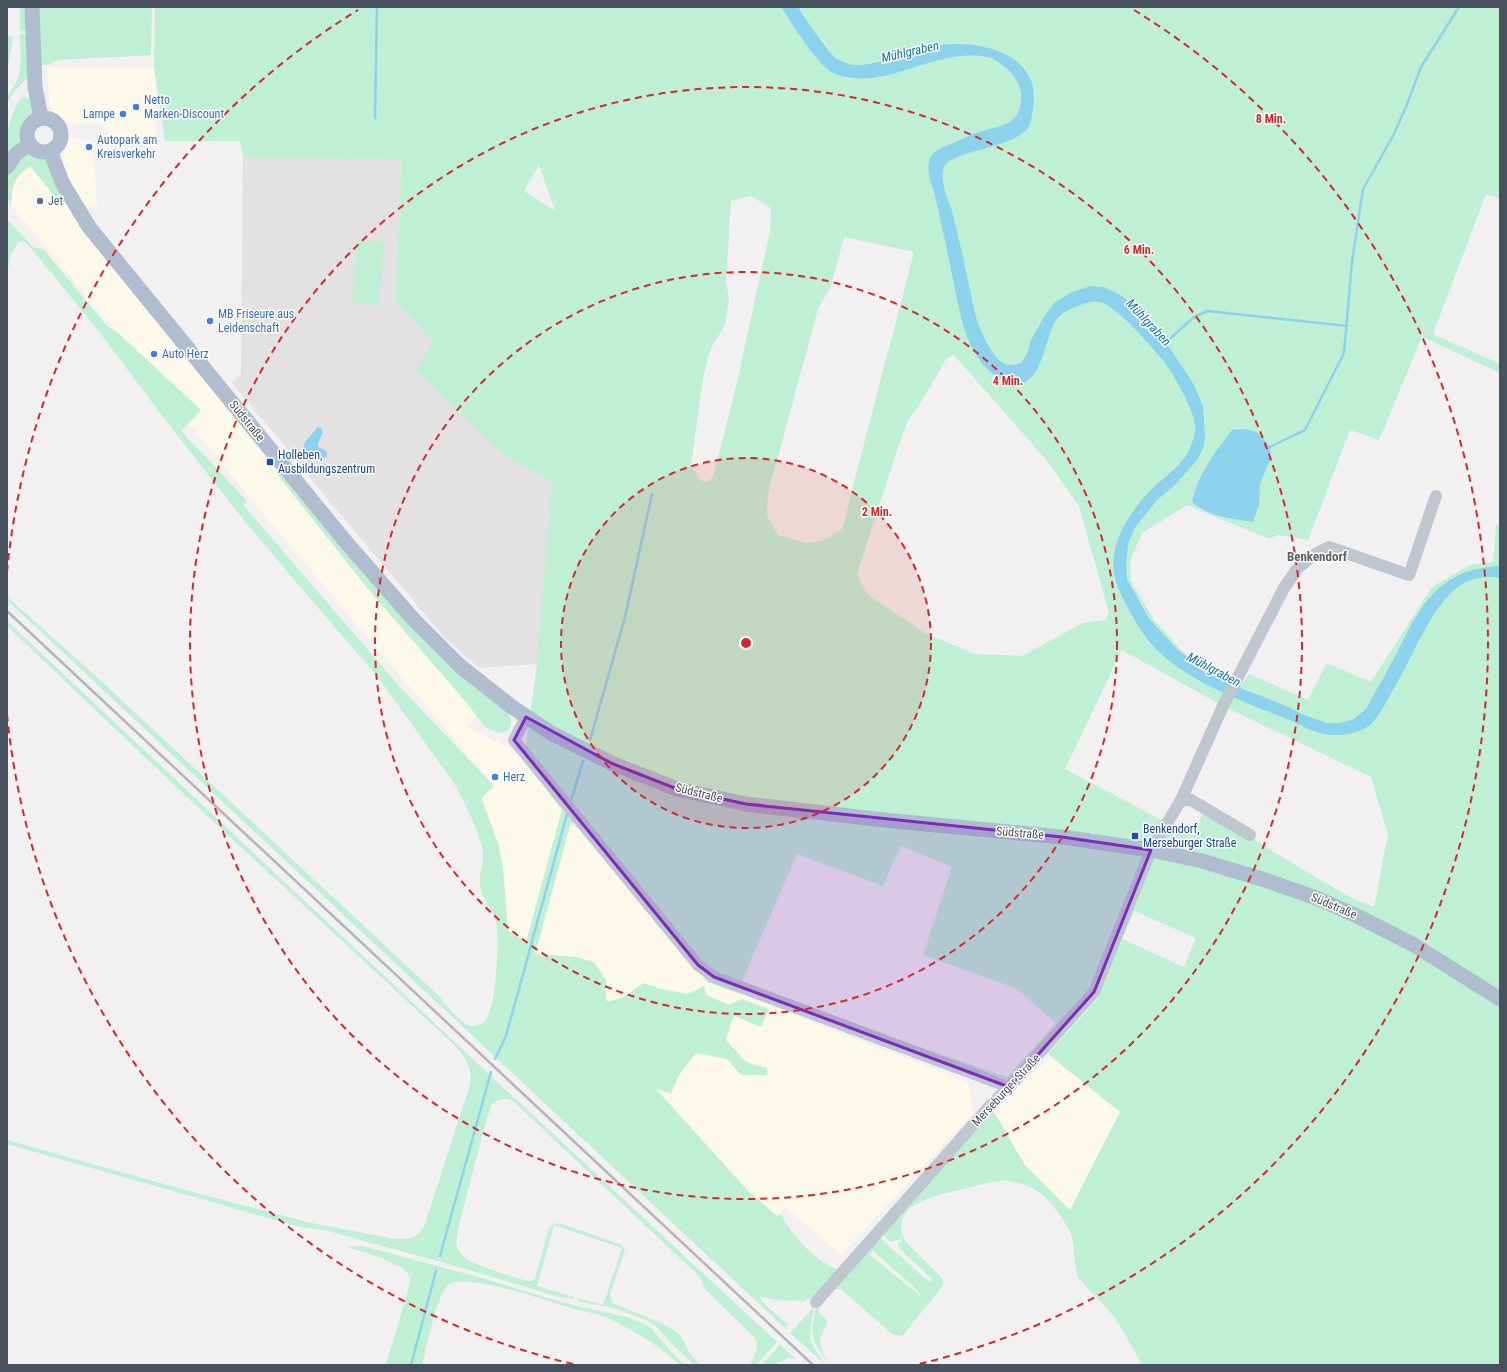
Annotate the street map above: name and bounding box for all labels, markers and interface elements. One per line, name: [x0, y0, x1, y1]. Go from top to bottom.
water label: Mühlgraben: [880, 38, 940, 65]
place label: Netto Marken-Discount: [144, 93, 224, 121]
marker: Netto Marken-Discount: [131, 102, 141, 112]
place label: Lampe: [83, 107, 115, 121]
marker: Lampe: [118, 109, 128, 119]
text: 8 Min.: [1256, 112, 1286, 126]
place label: Autopark am Kreisverkehr: [97, 133, 157, 161]
marker: Autopark am Kreisverkehr: [84, 142, 94, 152]
place label: Jet: [48, 194, 63, 208]
marker: Jet: [35, 196, 45, 206]
text: 6 Min.: [1124, 243, 1154, 257]
water label: Mühlgraben: [1123, 296, 1174, 349]
place label: MB Friseure aus Leidenschaft: [218, 307, 294, 335]
marker: MB Friseure aus Leidenschaft: [205, 316, 215, 326]
place label: Auto Herz: [162, 347, 209, 361]
marker: Auto Herz: [149, 349, 159, 359]
text: 4 Min.: [993, 374, 1023, 388]
street label: Südstraße: [226, 398, 268, 444]
place label: Holleben, Ausbildungszentrum: [278, 448, 375, 476]
marker: Holleben, Ausbildungszentrum: [265, 457, 275, 467]
text: 2 Min.: [862, 505, 892, 519]
district label: Benkendorf: [1287, 549, 1348, 564]
centre of rings: [739, 636, 753, 650]
water label: Mühlgraben: [1184, 649, 1243, 690]
place label: Herz: [503, 770, 525, 784]
marker: Herz: [490, 772, 500, 782]
street label: Südstraße: [674, 780, 724, 806]
place label: Benkendorf, Merseburger Straße: [1143, 822, 1237, 850]
street label: Südstraße: [995, 824, 1045, 842]
marker: Benkendorf, Merseburger Straße: [1130, 831, 1140, 841]
street label: Südstraße: [1309, 890, 1359, 922]
street label: Merseburger Straße: [969, 1051, 1043, 1129]

